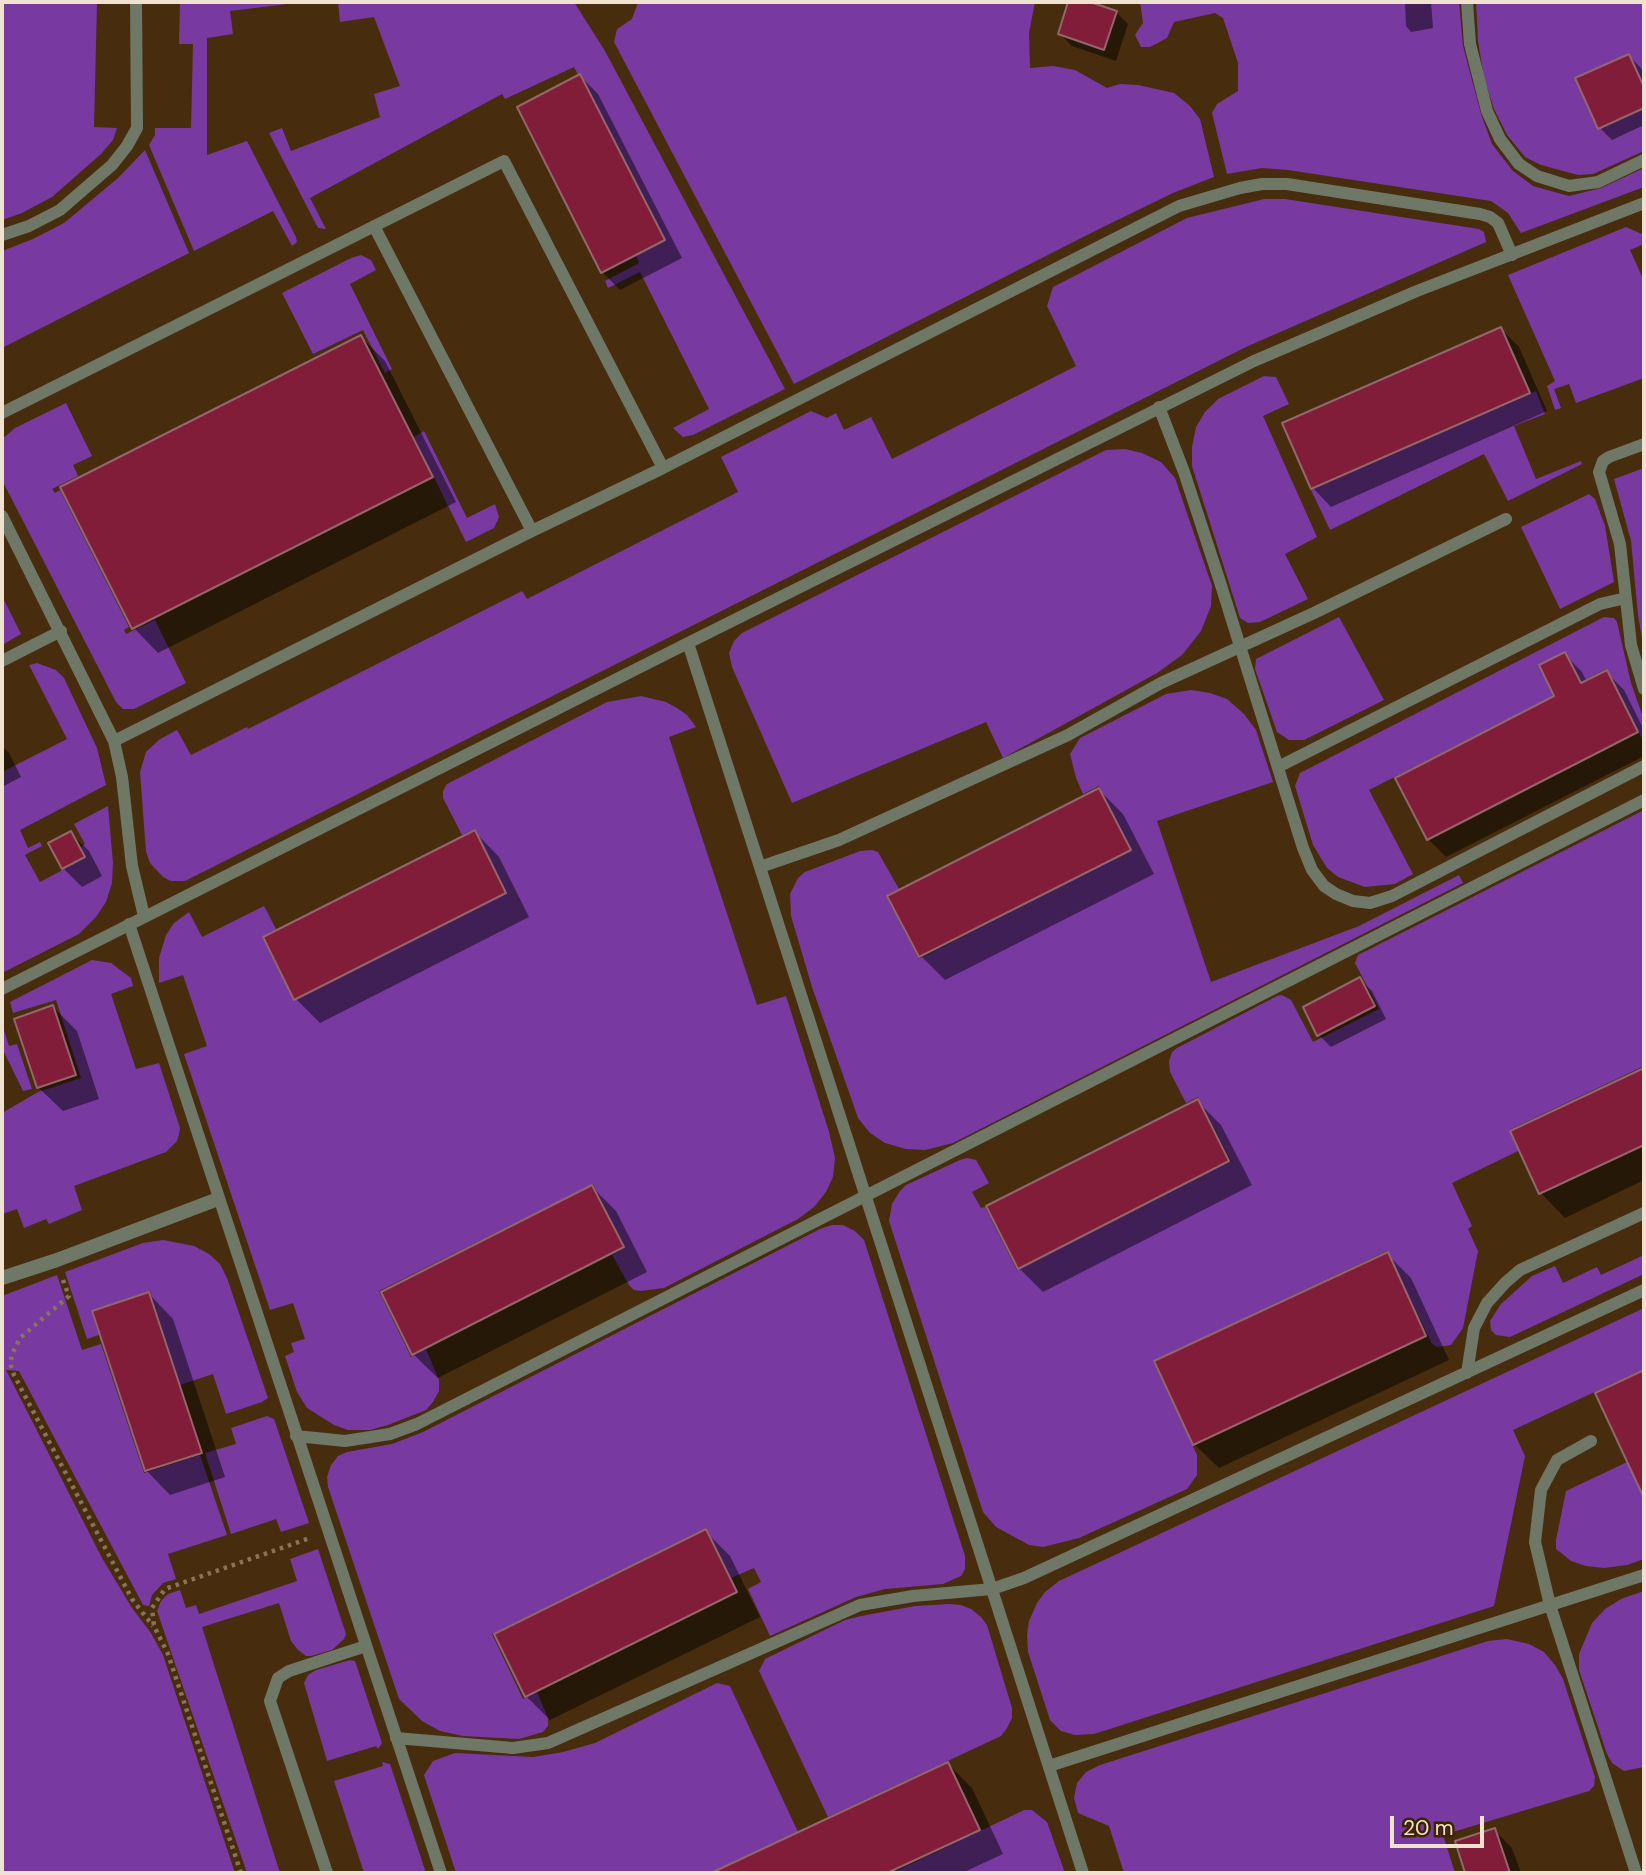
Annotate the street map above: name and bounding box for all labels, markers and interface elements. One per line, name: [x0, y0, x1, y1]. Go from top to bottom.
scale bar: [1394, 1801, 1488, 1845]
text: 20 m: [1403, 1814, 1454, 1842]

